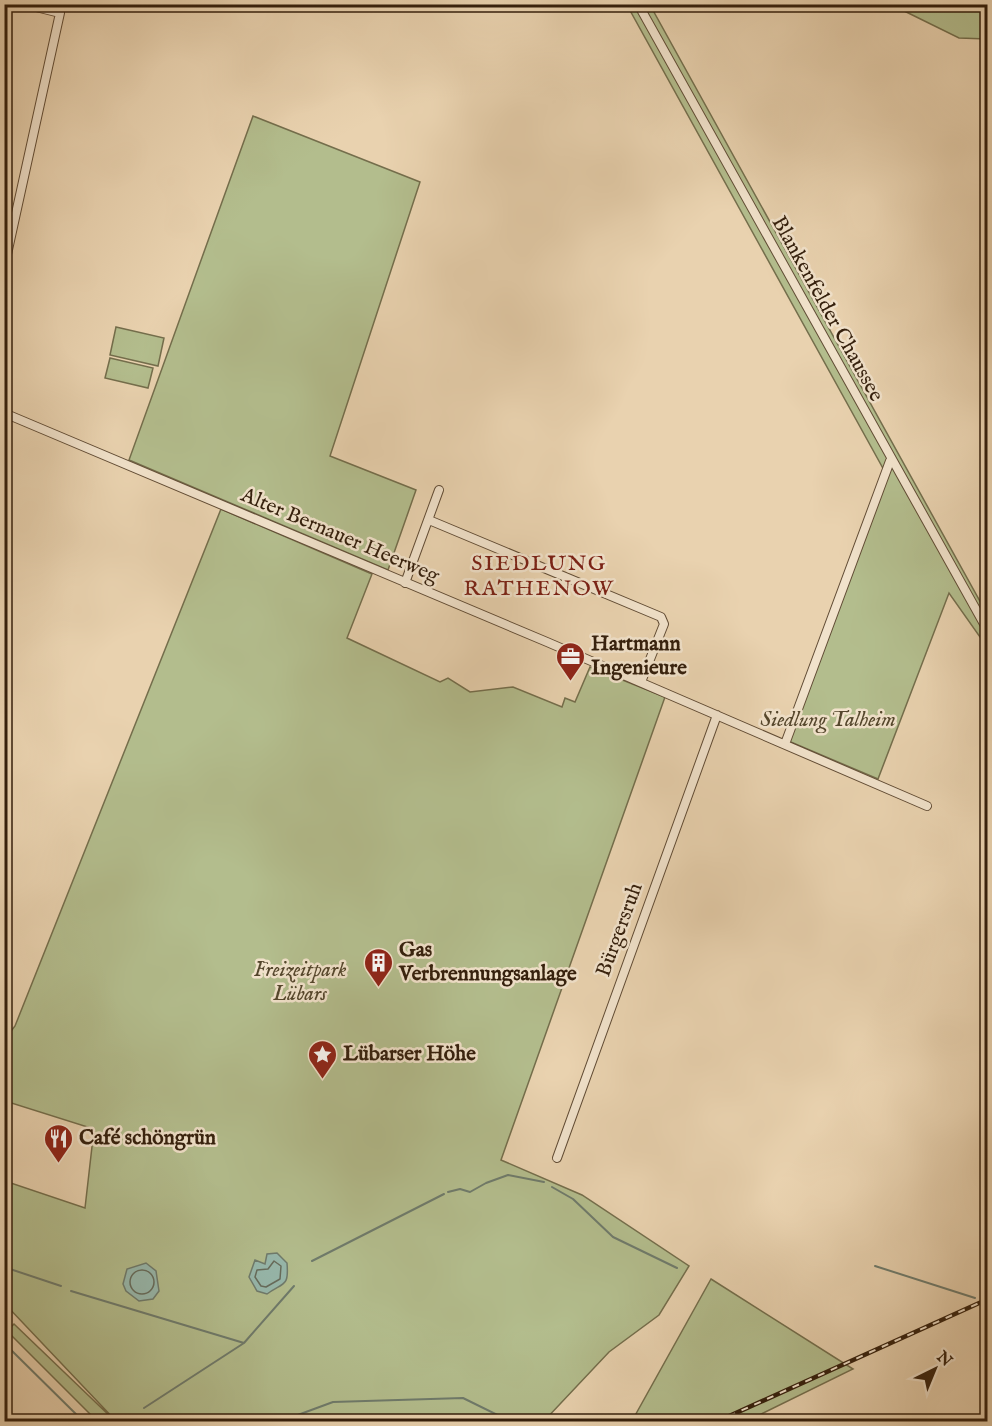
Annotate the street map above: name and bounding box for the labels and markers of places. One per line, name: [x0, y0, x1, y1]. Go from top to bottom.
place label: Hartmann Ingenieure: [591, 631, 687, 682]
office icon: Hartmann Ingenieure: [554, 640, 586, 682]
place label: Gas Verbrennungsanlage: [398, 937, 577, 988]
building icon: Gas Verbrennungsanlage: [362, 946, 394, 988]
place icon: Lübarser Höhe: [306, 1038, 338, 1080]
place label: Lübarser Höhe: [343, 1041, 476, 1068]
restaurant icon: Café schöngrün: [42, 1122, 74, 1164]
place label: Café schöngrün: [79, 1125, 216, 1152]

